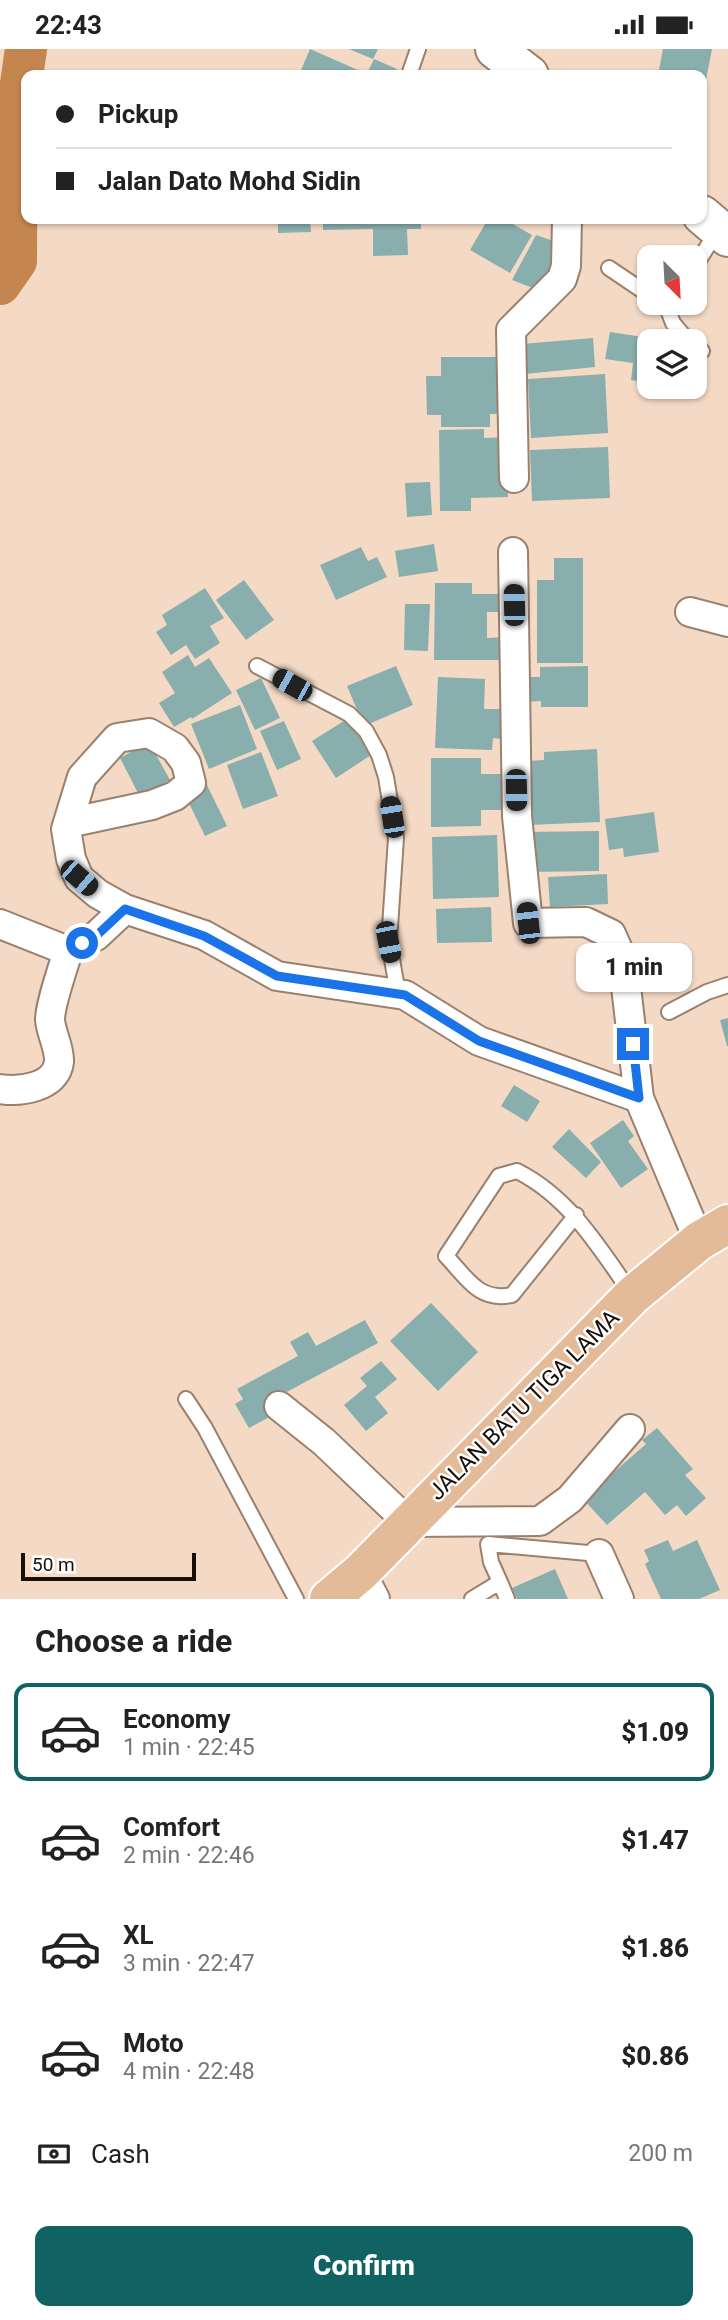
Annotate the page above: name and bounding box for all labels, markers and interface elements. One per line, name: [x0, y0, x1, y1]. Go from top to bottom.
text: 22:43: [35, 10, 102, 40]
text: Pickup: [98, 99, 178, 129]
text: Jalan Dato Mohd Sidin: [98, 166, 361, 196]
north arrow: [637, 245, 707, 315]
map controls: [637, 245, 707, 399]
button: layers: [637, 329, 707, 399]
car: [504, 584, 525, 626]
car: [269, 666, 316, 704]
car: [506, 769, 527, 811]
car: [379, 795, 406, 839]
car: [57, 856, 102, 900]
car: [516, 901, 541, 945]
car: [374, 919, 403, 965]
route start: [66, 927, 98, 959]
callout: 1 min: [575, 943, 691, 991]
text: 1 min: [605, 954, 663, 981]
route end: [617, 1028, 649, 1060]
street label: JALAN BATU TIGA LAMA: [423, 1304, 625, 1506]
scale bar: [21, 1550, 196, 1582]
text: 50 m: [32, 1553, 75, 1576]
text: Choose a ride: [35, 1622, 232, 1660]
icon: car: [39, 1701, 102, 1764]
text: Economy: [123, 1704, 230, 1734]
text: $1.09: [621, 1717, 689, 1747]
text: 1 min · 22:45: [123, 1734, 255, 1761]
icon: car: [39, 1809, 102, 1872]
text: Comfort: [123, 1812, 220, 1842]
text: $1.47: [621, 1825, 689, 1855]
text: 2 min · 22:46: [123, 1842, 255, 1869]
icon: car: [39, 1917, 102, 1980]
text: XL: [123, 1920, 154, 1950]
text: $1.86: [621, 1933, 689, 1963]
text: 3 min · 22:47: [123, 1950, 255, 1977]
icon: car: [39, 2025, 102, 2088]
text: Moto: [123, 2028, 184, 2058]
text: $0.86: [621, 2041, 689, 2071]
text: 4 min · 22:48: [123, 2058, 255, 2085]
icon: cash: [35, 2135, 73, 2173]
text: Cash: [91, 2139, 150, 2169]
text: 200 m: [628, 2140, 693, 2167]
button: Confirm: [35, 2226, 693, 2306]

